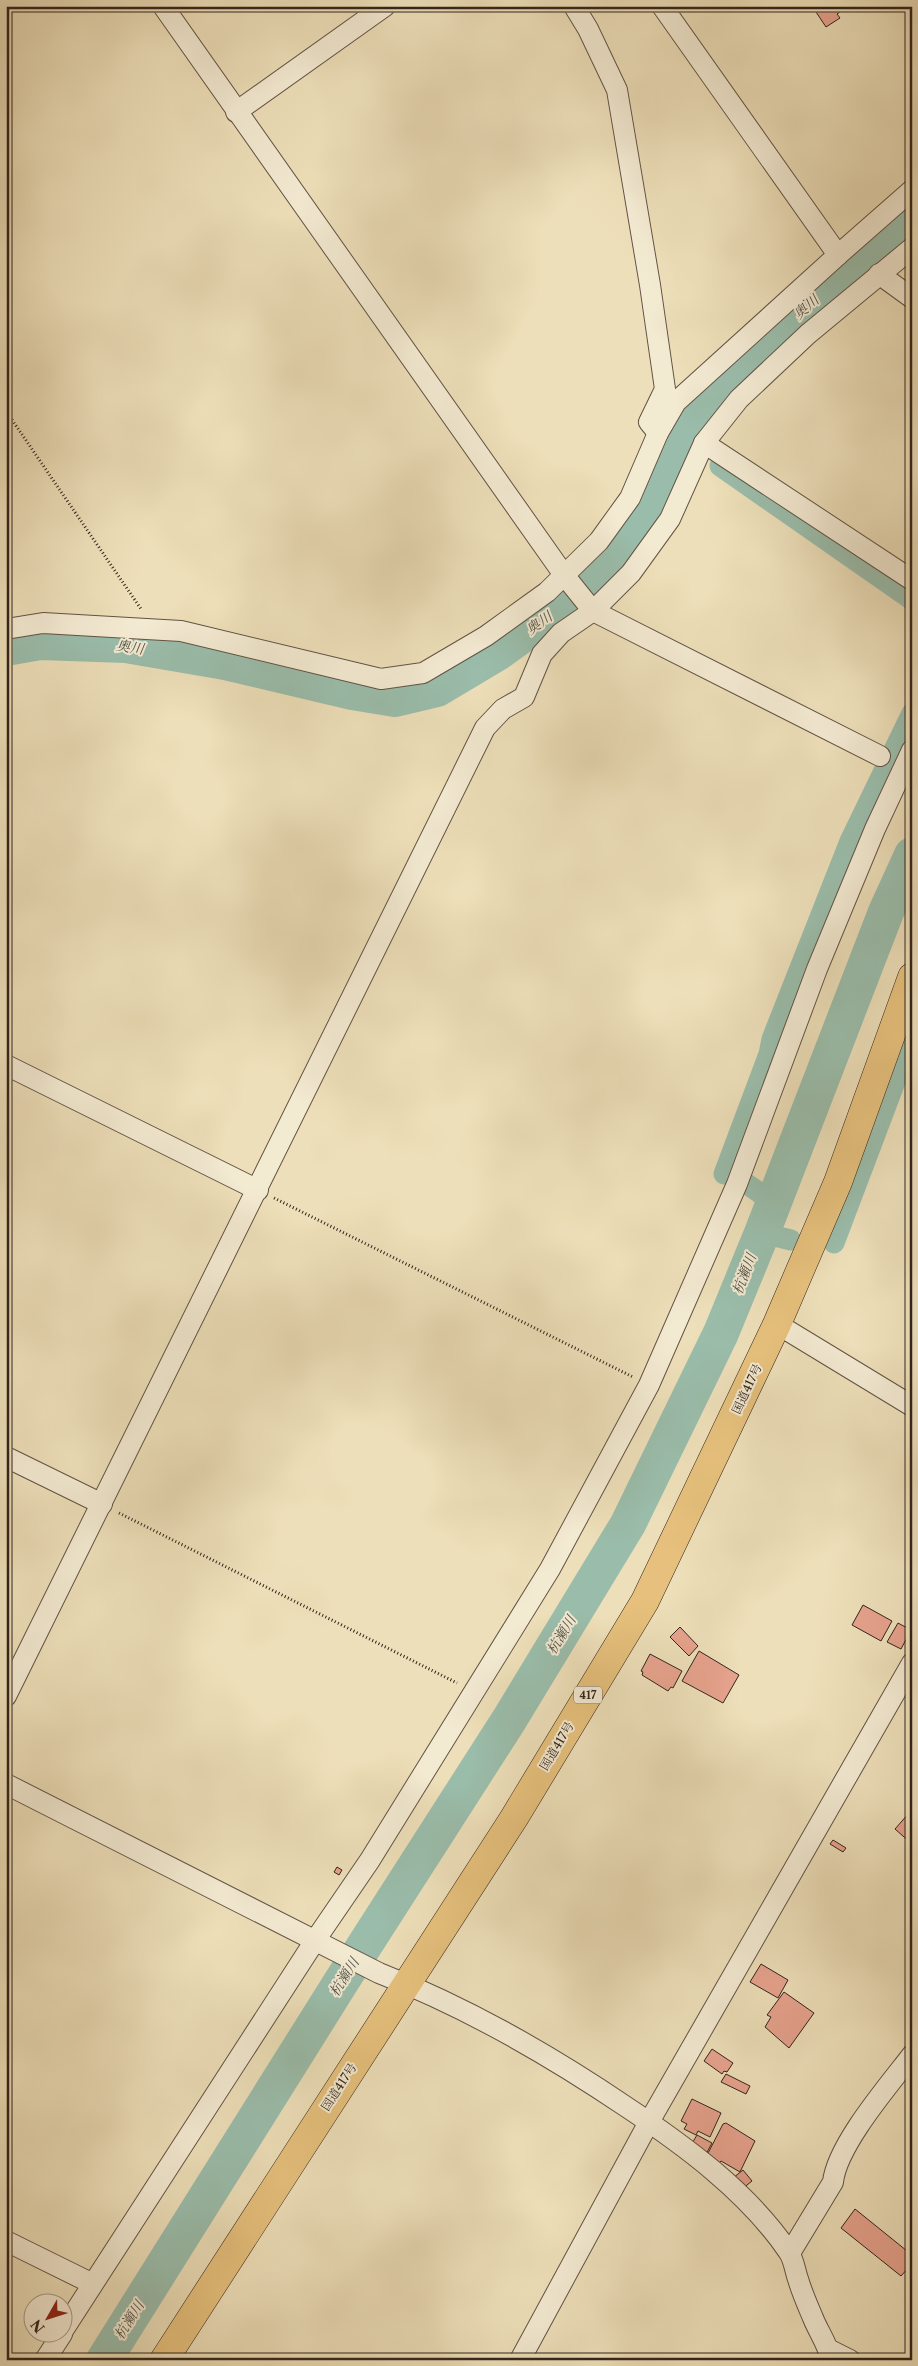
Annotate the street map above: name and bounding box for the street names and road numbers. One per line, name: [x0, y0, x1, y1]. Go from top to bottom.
street label: 国道417号: [728, 1361, 765, 1416]
road number: 417: [574, 1686, 602, 1704]
street label: 国道417号: [536, 1719, 577, 1773]
street label: 国道417号: [318, 2060, 360, 2113]

